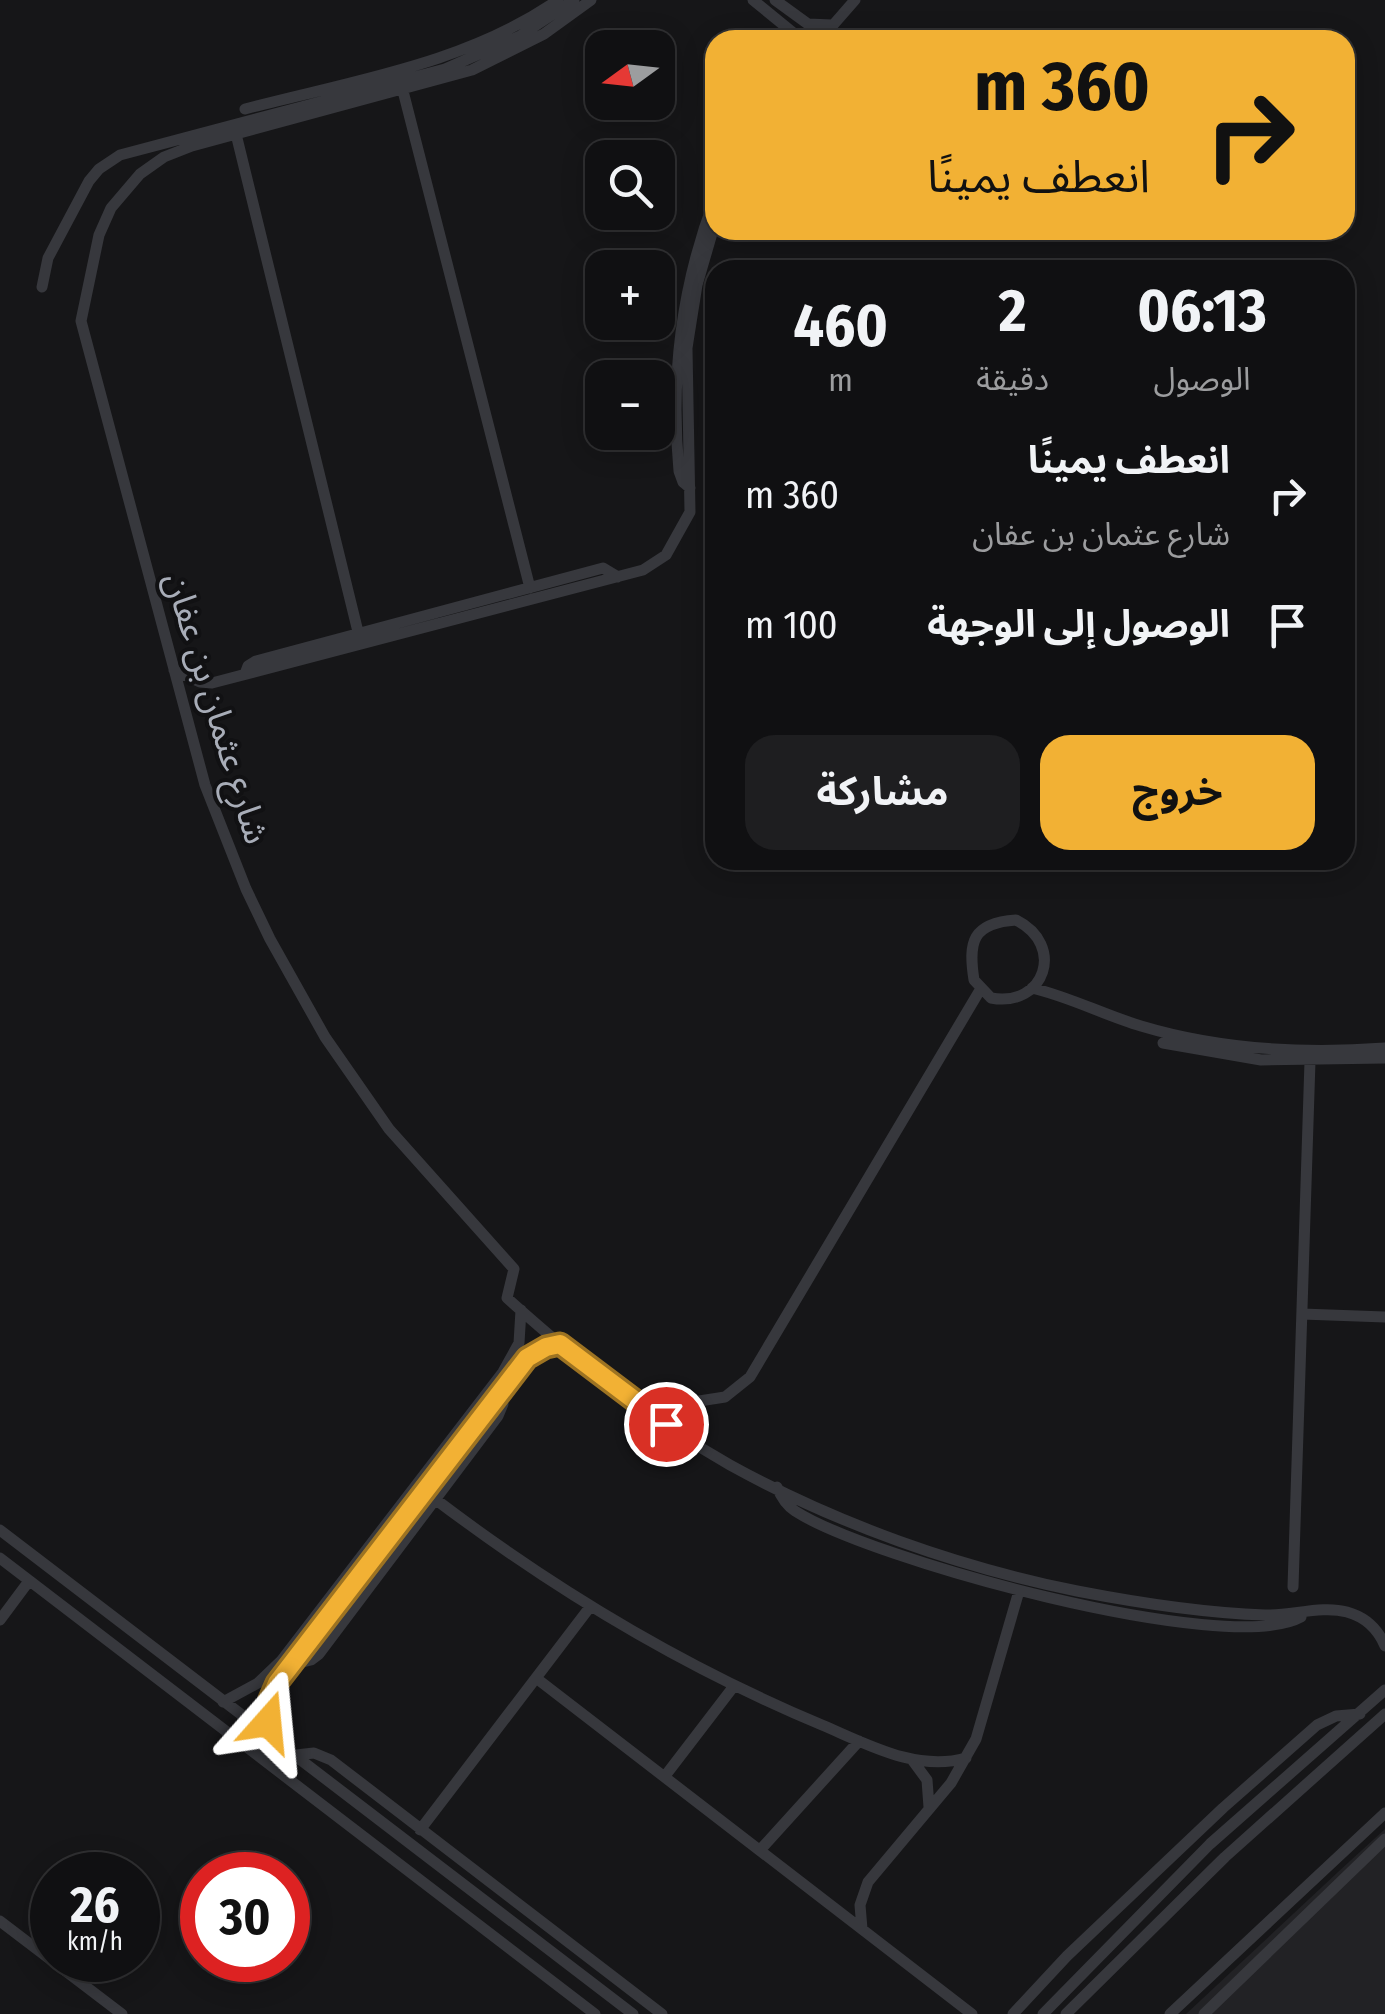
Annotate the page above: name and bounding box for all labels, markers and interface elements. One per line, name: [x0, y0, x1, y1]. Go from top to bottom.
north arrow: [585, 30, 675, 120]
map controls: [585, 30, 675, 450]
text: 360 m: [974, 45, 1150, 129]
icon: right: [1185, 70, 1315, 200]
button: search: [585, 140, 675, 230]
text: انعطف يمينًا: [927, 150, 1150, 204]
button: +: [585, 250, 675, 340]
text: 2: [999, 275, 1027, 347]
text: 06:13: [1137, 275, 1267, 347]
text: 460: [793, 290, 888, 362]
button: −: [585, 360, 675, 450]
text: دقيقة: [976, 360, 1049, 398]
text: الوصول: [1153, 360, 1251, 398]
text: m: [828, 361, 853, 399]
text: انعطف يمينًا: [1028, 437, 1230, 483]
icon: right: [1260, 468, 1315, 523]
text: 360 m: [745, 472, 839, 518]
text: شارع عثمان بن عفان: [972, 515, 1230, 553]
street label: شارع عثمان بن عفان: [151, 567, 278, 850]
icon: arrive: [1260, 598, 1315, 653]
text: الوصول إلى الوجهة: [927, 601, 1230, 647]
text: 100 m: [745, 602, 838, 648]
button: مشاركة: [745, 735, 1020, 850]
button: خروج: [1040, 735, 1315, 850]
pin: [624, 1382, 709, 1467]
icon: arrive: [639, 1397, 694, 1452]
position arrow: [216, 1670, 320, 1774]
speed limit sign: 30: [180, 1852, 310, 1982]
text: 26: [70, 1875, 120, 1935]
text: km/h: [67, 1927, 123, 1957]

